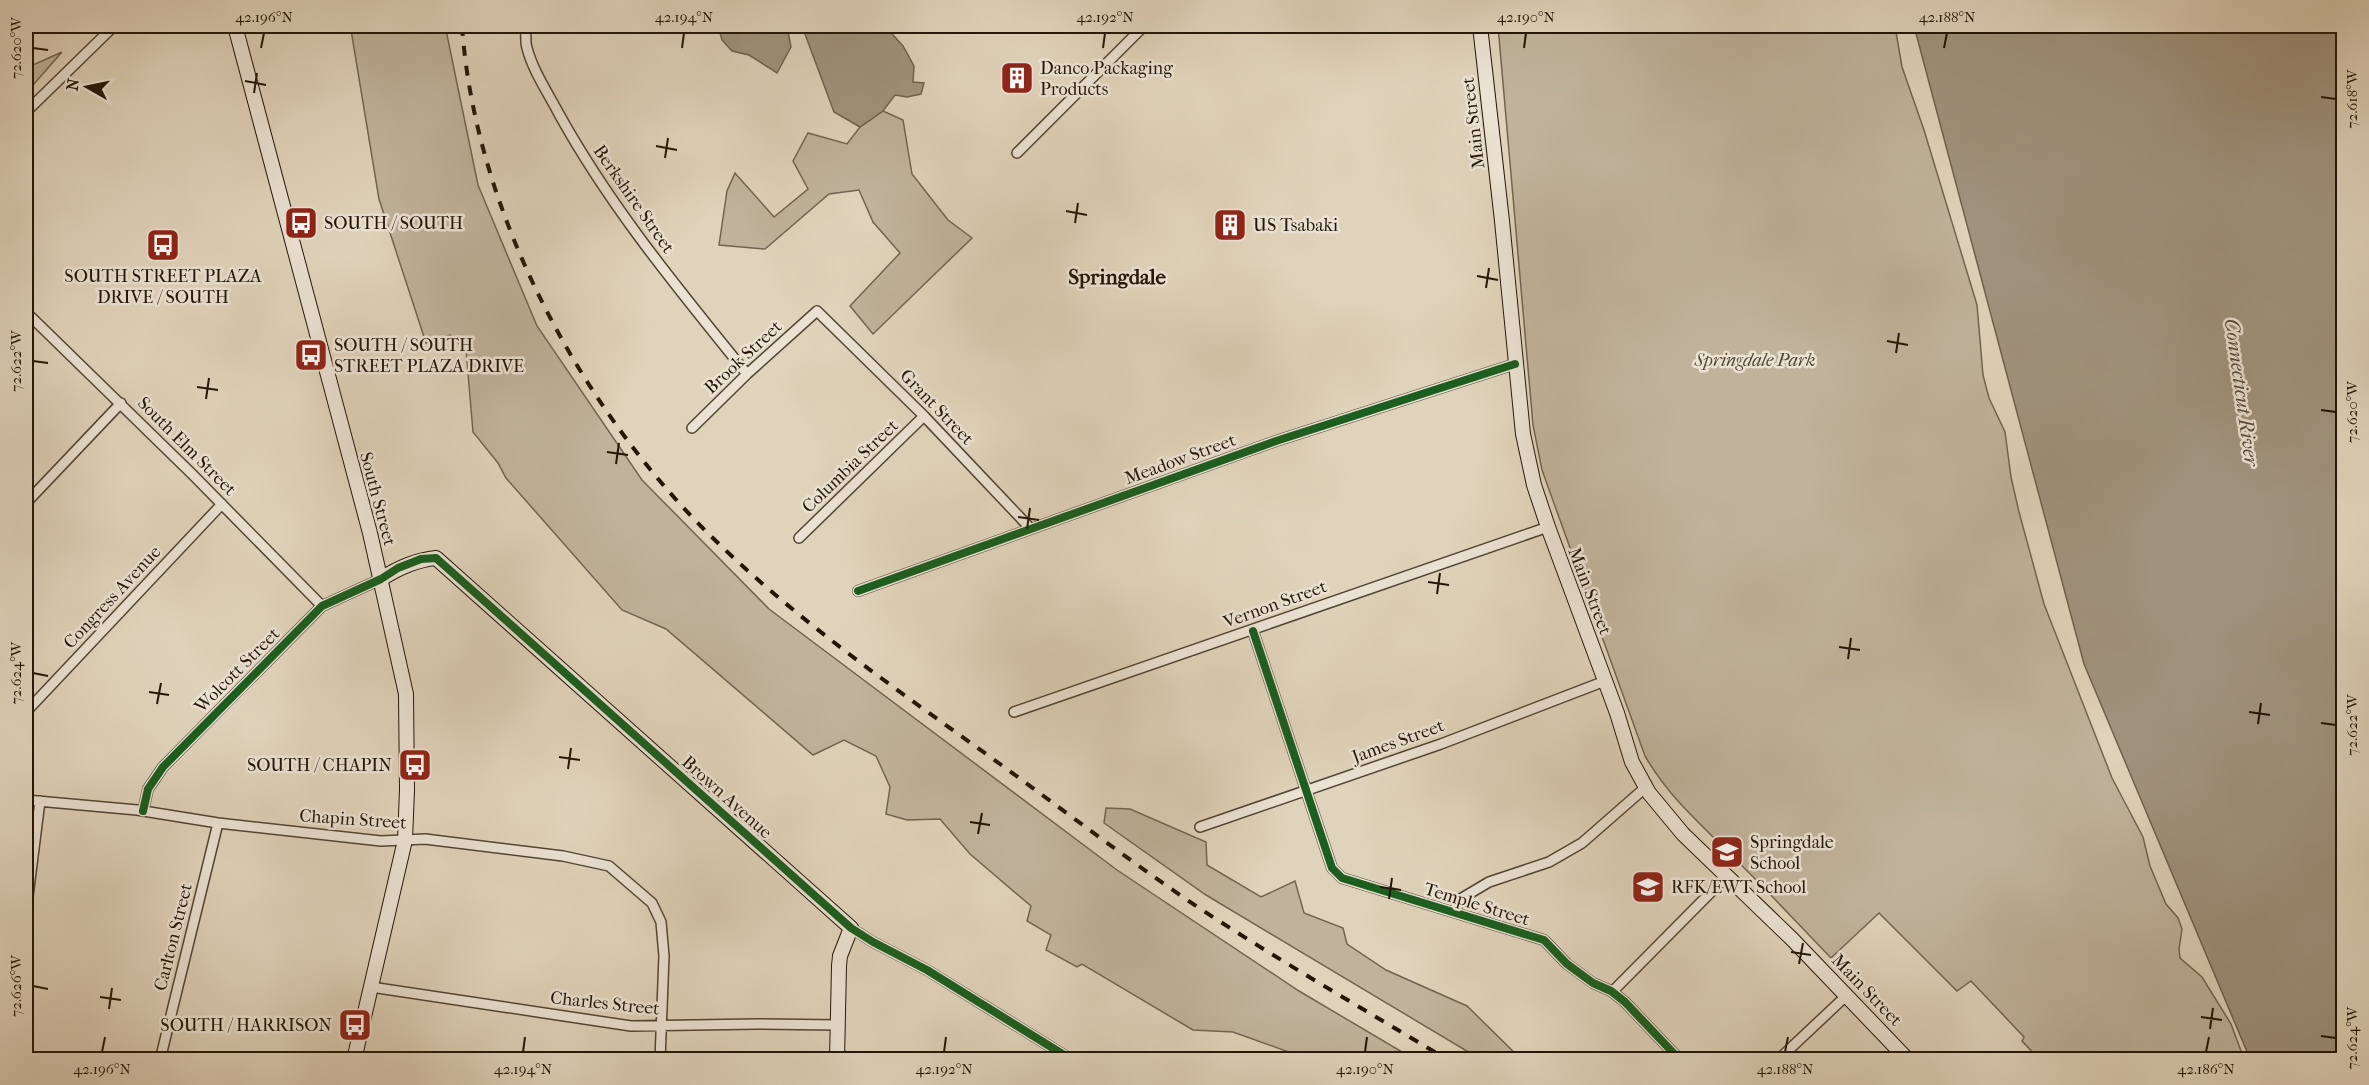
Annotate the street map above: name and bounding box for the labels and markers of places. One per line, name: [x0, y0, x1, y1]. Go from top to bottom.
place label: Danco Packaging Products: [1040, 58, 1173, 100]
building icon: Danco Packaging Products: [999, 60, 1035, 96]
bus stop icon: SOUTH / SOUTH: [283, 205, 319, 241]
building icon: US Tsabaki: [1212, 207, 1248, 243]
place label: SOUTH / SOUTH: [324, 213, 463, 234]
place label: US Tsabaki: [1253, 215, 1339, 236]
bus stop icon: SOUTH STREET PLAZA DRIVE / SOUTH: [145, 227, 181, 263]
place label: SOUTH STREET PLAZA DRIVE / SOUTH: [64, 266, 262, 308]
place label: SOUTH / SOUTH STREET PLAZA DRIVE: [334, 335, 524, 377]
bus stop icon: SOUTH / SOUTH STREET PLAZA DRIVE: [293, 337, 329, 373]
bus stop icon: SOUTH / CHAPIN: [397, 747, 433, 783]
place label: SOUTH / CHAPIN: [247, 755, 392, 776]
place label: Springdale School: [1750, 832, 1834, 874]
school or university icon: Springdale School: [1709, 834, 1745, 870]
school or university icon: RFK/EWT School: [1630, 869, 1666, 905]
place label: RFK/EWT School: [1671, 877, 1806, 898]
bus stop icon: SOUTH / HARRISON: [337, 1007, 373, 1043]
place label: SOUTH / HARRISON: [160, 1015, 332, 1036]

